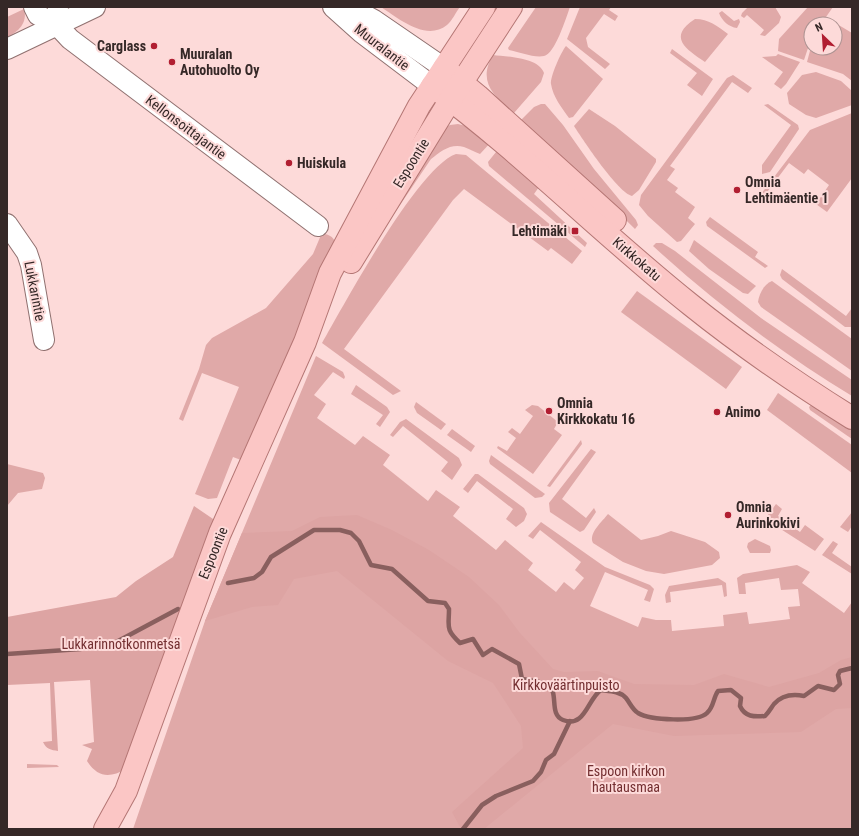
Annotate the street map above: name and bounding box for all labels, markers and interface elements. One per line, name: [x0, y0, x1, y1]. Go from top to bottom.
north arrow: [803, 16, 843, 56]
text: N: [813, 20, 825, 35]
street label: Muuralantie: [351, 21, 413, 74]
place label: Carglass: [97, 38, 146, 54]
marker: Carglass: [149, 41, 159, 51]
place label: Muuralan Autohuolto Oy: [180, 46, 260, 78]
marker: Muuralan Autohuolto Oy: [167, 57, 177, 67]
street label: Kellonsoittajantie: [143, 92, 230, 163]
street label: Espoontie: [390, 135, 433, 191]
place label: Huiskula: [297, 155, 346, 171]
marker: Huiskula: [284, 158, 294, 168]
place label: Omnia Lehtimäentie 1: [745, 174, 829, 206]
marker: Omnia Lehtimäentie 1: [732, 185, 742, 195]
place label: Lehtimäki: [512, 223, 567, 239]
marker: Lehtimäki: [570, 226, 580, 236]
street label: Kirkkokatu: [610, 234, 664, 284]
street label: Lukkarintie: [21, 260, 49, 323]
place label: Omnia Kirkkokatu 16: [557, 395, 635, 427]
place label: Animo: [725, 404, 761, 420]
marker: Omnia Kirkkokatu 16: [544, 406, 554, 416]
marker: Animo: [712, 407, 722, 417]
place label: Omnia Aurinkokivi: [736, 499, 800, 531]
marker: Omnia Aurinkokivi: [723, 510, 733, 520]
street label: Espoontie: [195, 524, 231, 582]
park label: Lukkarinnotkonmetsä: [61, 636, 181, 652]
park label: Kirkkoväärtinpuisto: [512, 677, 620, 693]
park label: Espoon kirkon hautausmaa: [587, 763, 665, 795]

